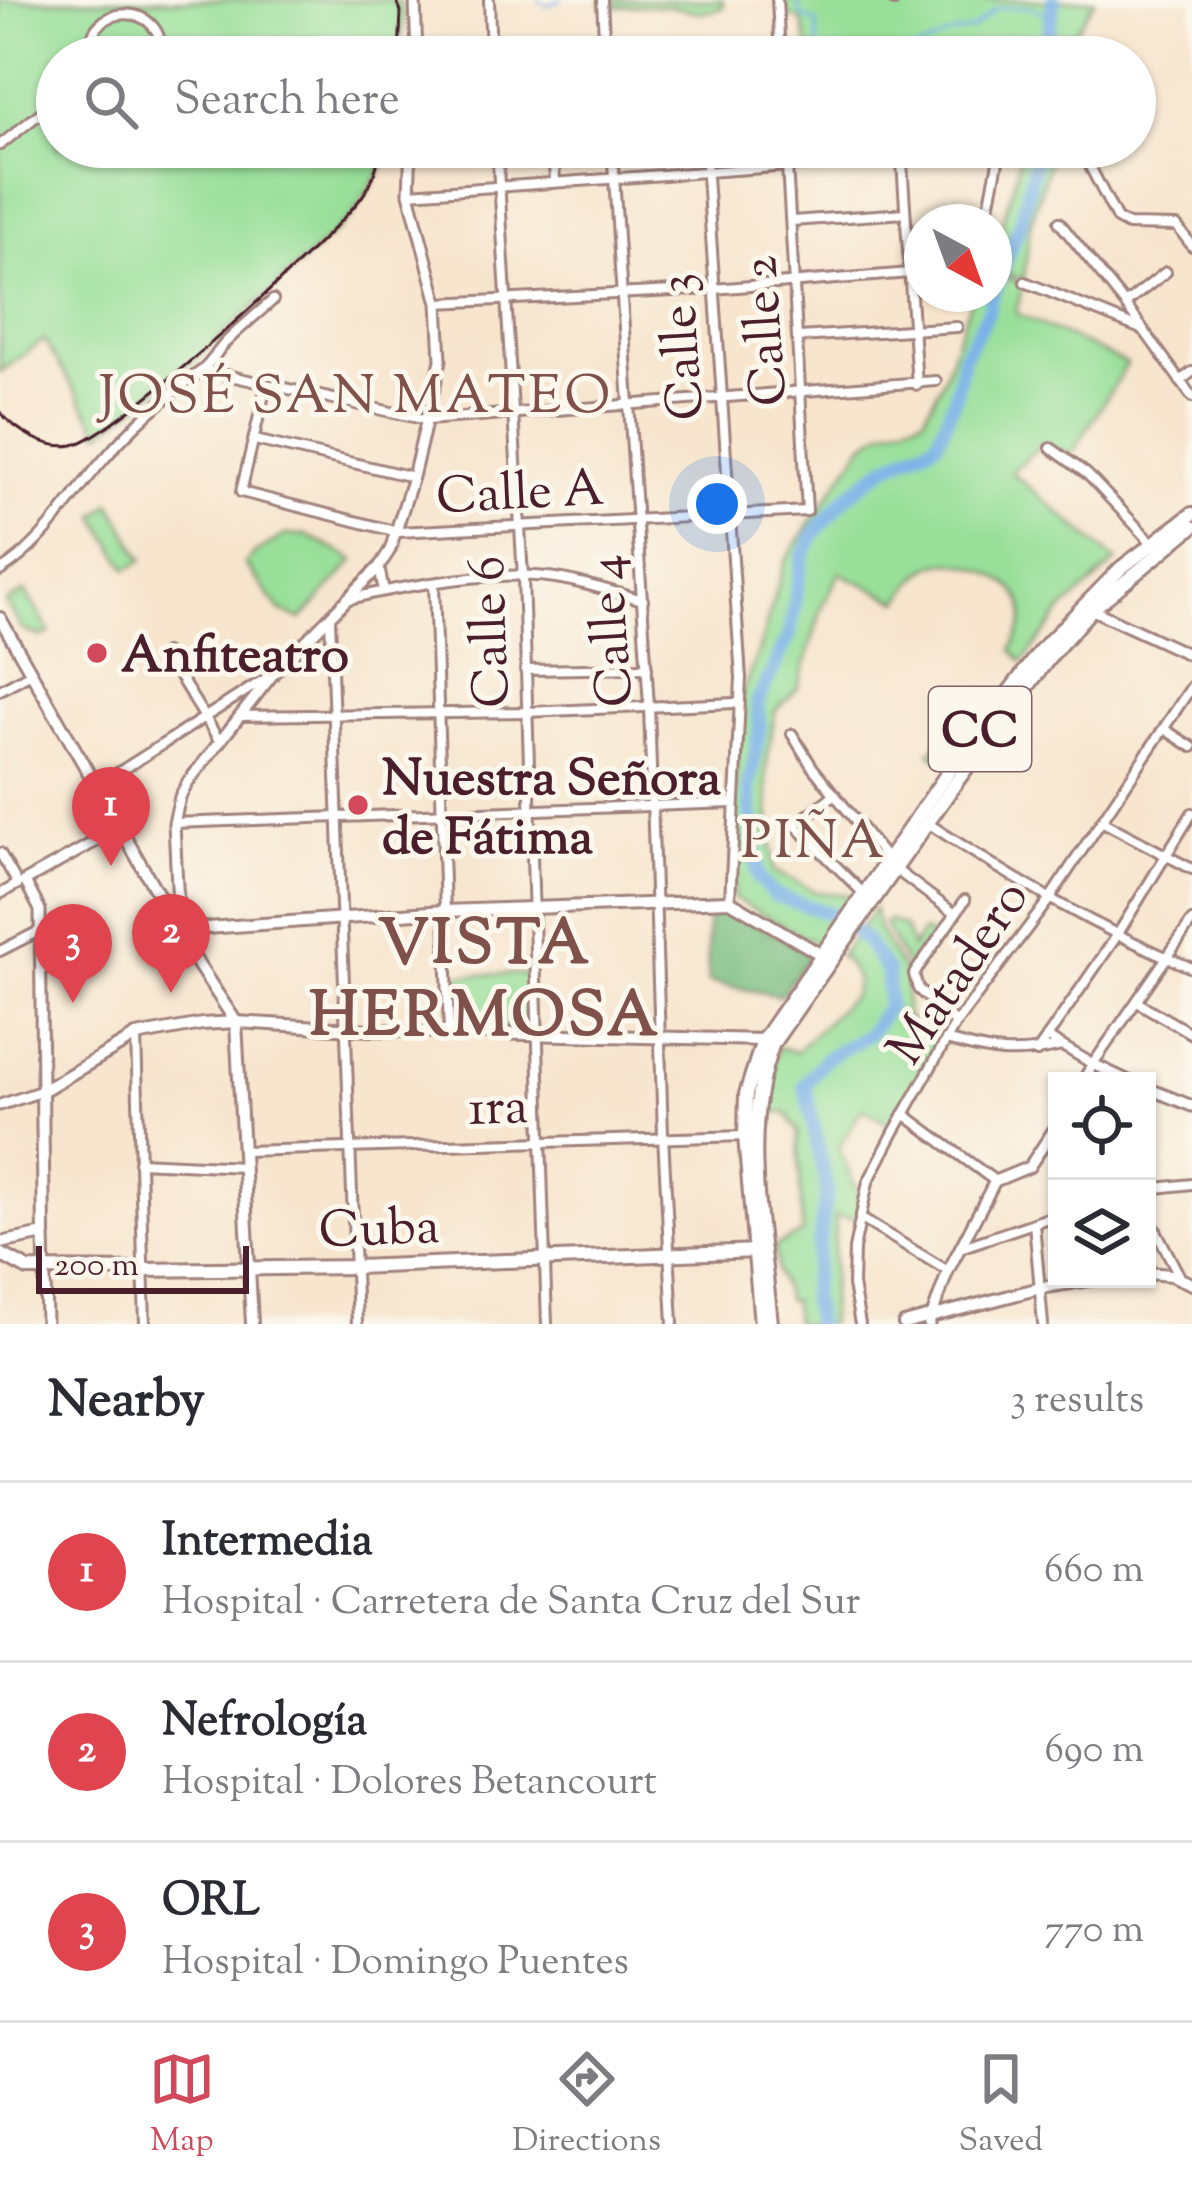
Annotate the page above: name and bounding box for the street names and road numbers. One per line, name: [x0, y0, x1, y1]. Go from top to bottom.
street label: Calle 2: [726, 253, 809, 408]
street label: Calle 3: [643, 271, 726, 423]
street label: Calle A: [435, 455, 606, 536]
street label: Calle 4: [572, 552, 655, 709]
street label: Calle 6: [453, 555, 532, 709]
road number: CC: [929, 687, 1031, 771]
street label: Matadero: [872, 867, 1049, 1081]
street label: 1ra: [467, 1073, 529, 1148]
street label: Cuba: [318, 1193, 441, 1270]

